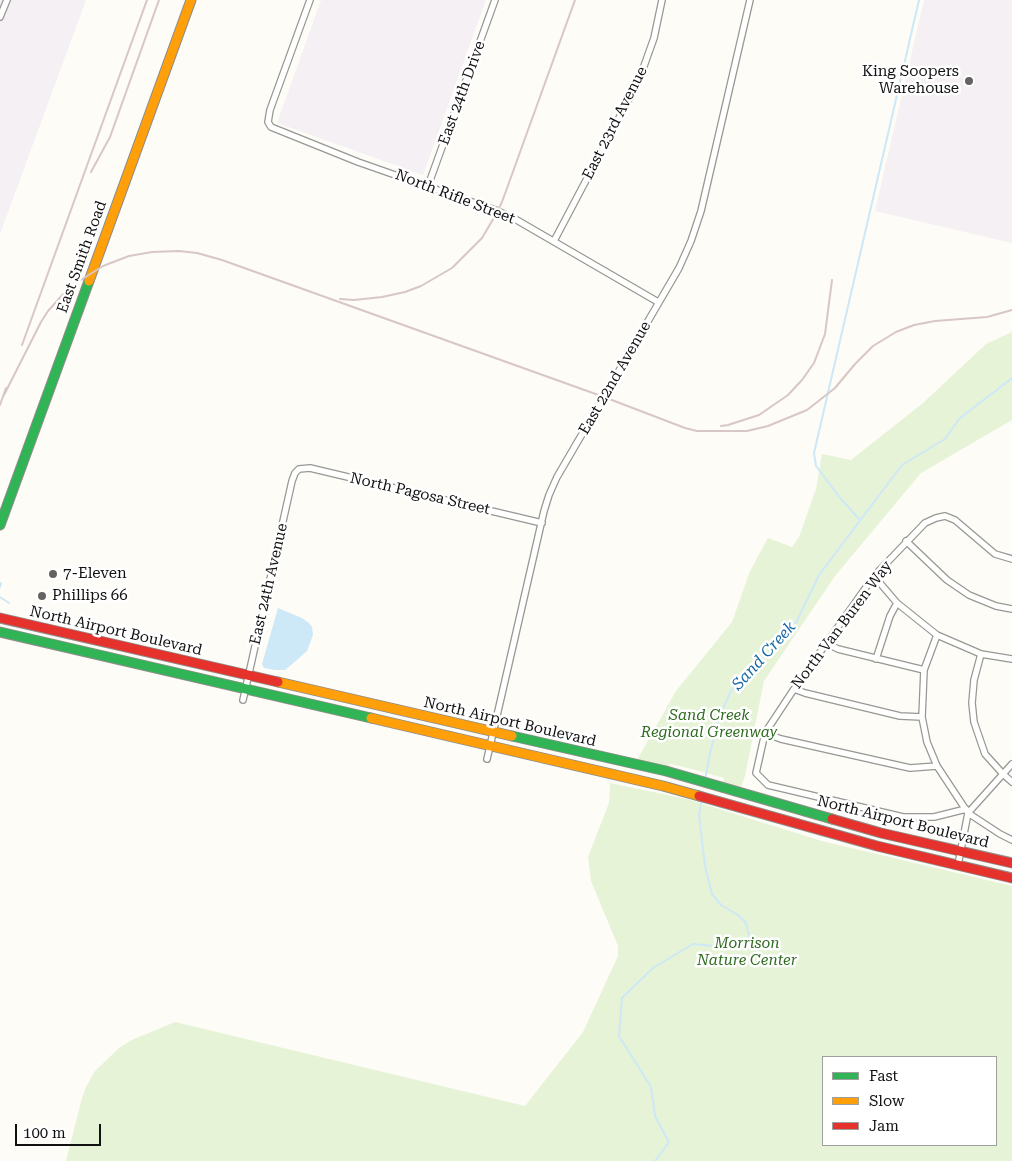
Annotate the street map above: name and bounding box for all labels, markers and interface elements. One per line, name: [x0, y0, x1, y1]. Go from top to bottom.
street label: East 24th Drive: [435, 39, 489, 147]
place label: King Soopers Warehouse: [862, 63, 959, 98]
street label: East 23rd Avenue: [579, 64, 651, 182]
marker: King Soopers Warehouse: [963, 75, 975, 87]
street label: North Rifle Street: [393, 166, 517, 228]
street label: East Smith Road: [53, 198, 111, 316]
street label: East 22nd Avenue: [575, 318, 655, 438]
street label: North Pagosa Street: [348, 469, 492, 519]
street label: East 24th Avenue: [246, 522, 292, 646]
street label: North Van Buren Way: [788, 557, 896, 693]
place label: 7-Eleven: [63, 565, 127, 583]
marker: 7-Eleven: [47, 568, 59, 580]
place label: Phillips 66: [52, 587, 128, 605]
marker: Phillips 66: [36, 590, 48, 602]
street label: North Airport Boulevard: [28, 602, 204, 660]
water label: Sand Creek: [728, 618, 800, 694]
street label: North Airport Boulevard: [422, 693, 598, 751]
park label: Sand Creek Regional Greenway: [641, 707, 777, 742]
street label: North Airport Boulevard: [815, 792, 991, 852]
park label: Morrison Nature Center: [697, 935, 797, 970]
legend: [822, 1056, 997, 1146]
text: Fast: [869, 1067, 898, 1085]
text: Slow: [869, 1092, 904, 1110]
scale bar: [18, 1114, 104, 1146]
text: Jam: [869, 1117, 899, 1135]
text: 100 m: [23, 1124, 66, 1142]

